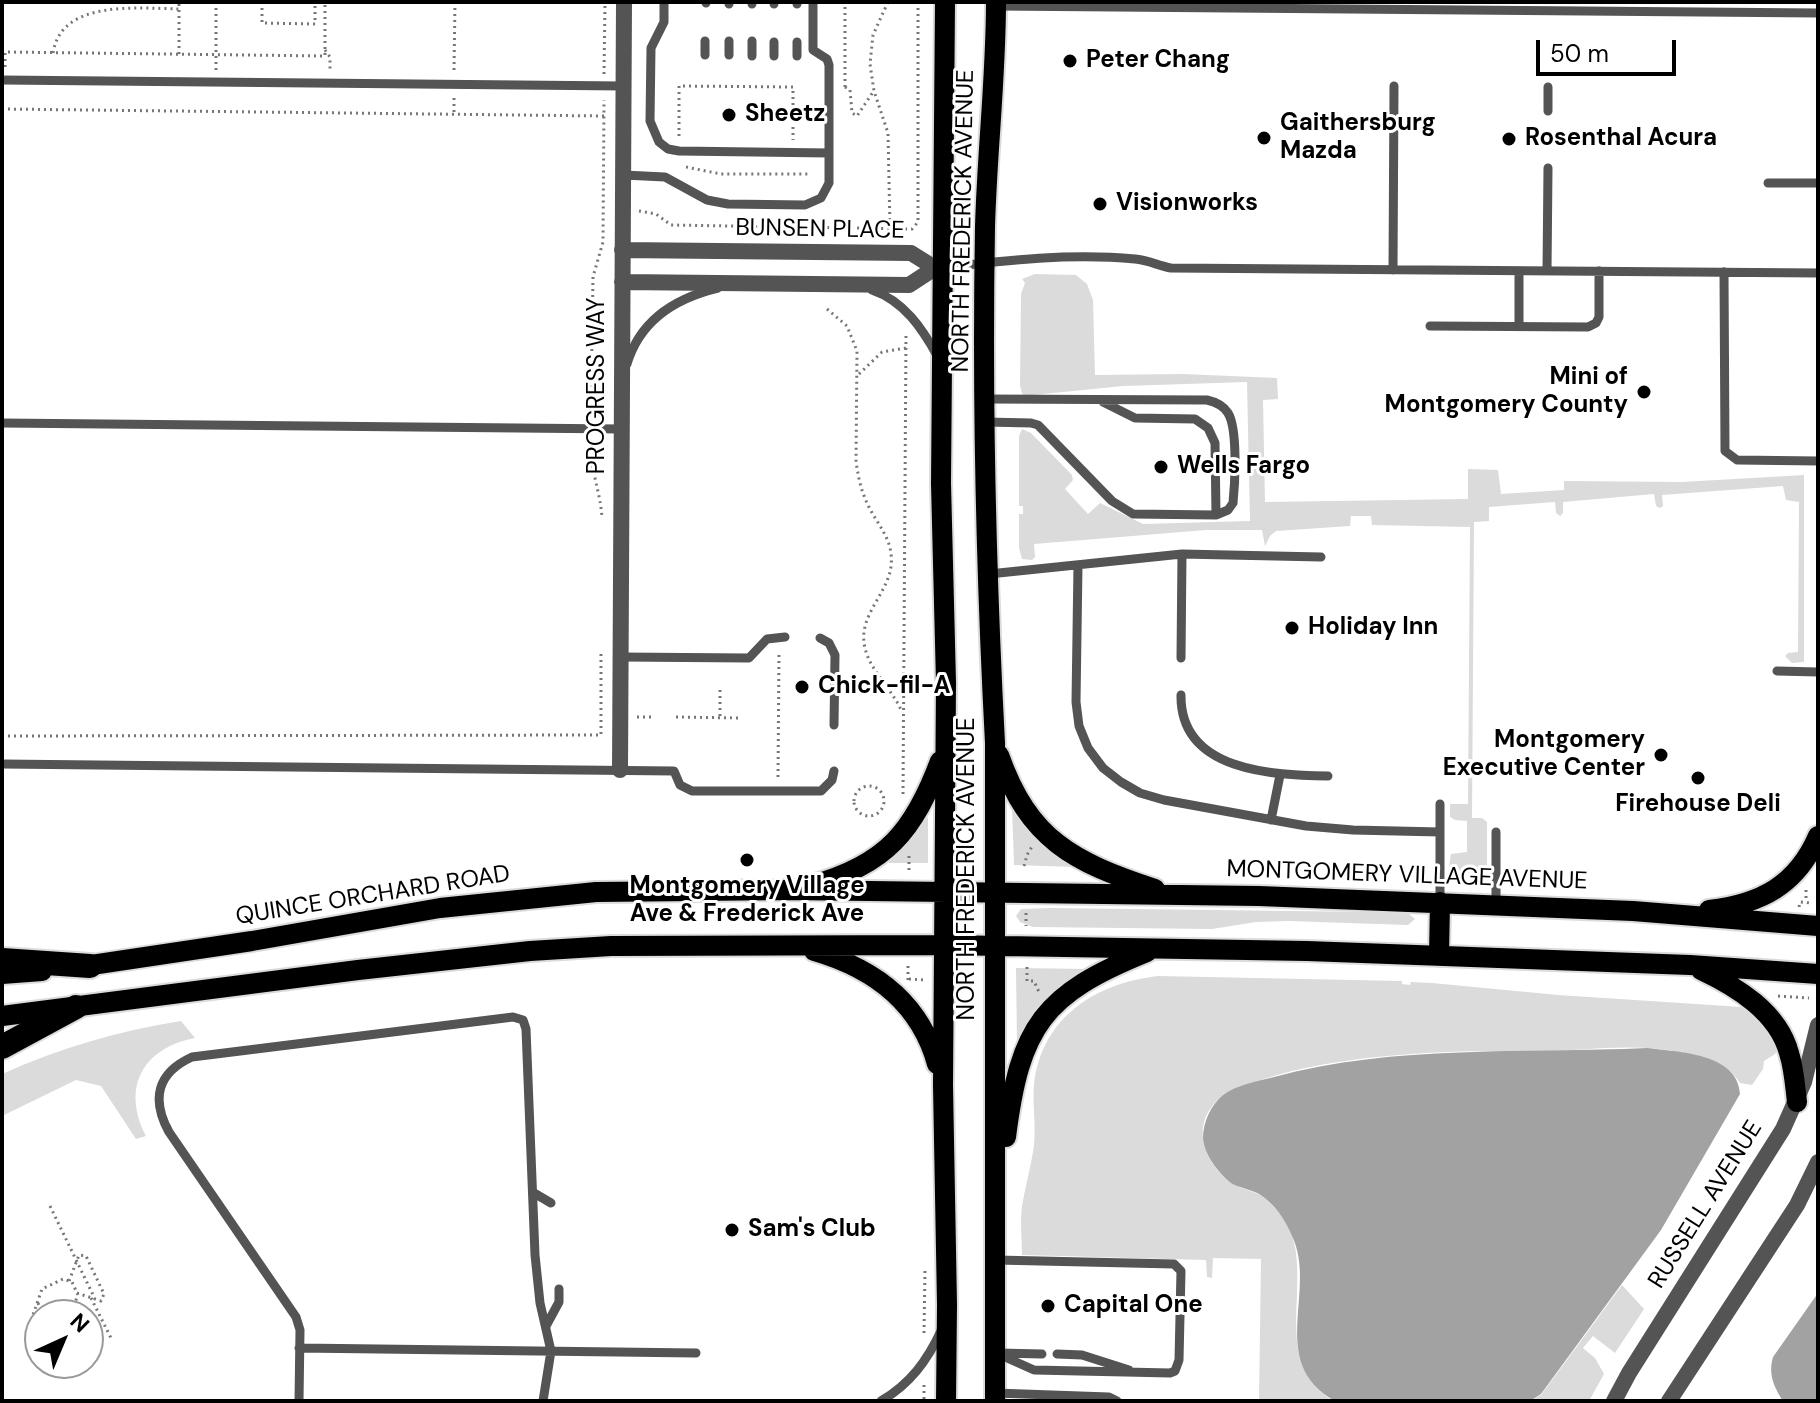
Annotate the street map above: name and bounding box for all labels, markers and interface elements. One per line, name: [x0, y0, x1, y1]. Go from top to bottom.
scale bar: [1540, 24, 1680, 74]
text: 50 m: [1550, 38, 1609, 69]
place label: Peter Chang: [1086, 47, 1230, 75]
marker: Peter Chang: [1061, 52, 1079, 70]
street label: NORTH FREDERICK AVENUE: [947, 69, 981, 373]
place label: Sheetz: [745, 101, 825, 129]
marker: Sheetz: [720, 106, 738, 124]
place label: Gaithersburg Mazda: [1280, 110, 1436, 166]
place label: Rosenthal Acura: [1525, 125, 1717, 153]
marker: Gaithersburg Mazda: [1255, 129, 1273, 147]
marker: Rosenthal Acura: [1500, 130, 1518, 148]
place label: Visionworks: [1116, 190, 1258, 218]
marker: Visionworks: [1091, 195, 1109, 213]
street label: BUNSEN PLACE: [735, 214, 905, 246]
street label: PROGRESS WAY: [584, 298, 612, 474]
place label: Mini of Montgomery County: [1385, 364, 1628, 420]
marker: Mini of Montgomery County: [1635, 383, 1653, 401]
place label: Wells Fargo: [1177, 453, 1310, 481]
marker: Wells Fargo: [1152, 458, 1170, 476]
place label: Holiday Inn: [1308, 614, 1438, 642]
marker: Holiday Inn: [1283, 619, 1301, 637]
place label: Chick-fil-A: [818, 673, 951, 701]
marker: Chick-fil-A: [793, 678, 811, 696]
street label: NORTH FREDERICK AVENUE: [954, 718, 982, 1020]
place label: Montgomery Executive Center: [1443, 727, 1645, 783]
marker: Montgomery Executive Center: [1652, 746, 1670, 764]
marker: Firehouse Deli: [1689, 769, 1707, 787]
place label: Firehouse Deli: [1615, 791, 1781, 819]
marker: Montgomery Village Ave & Frederick Ave: [738, 851, 756, 869]
street label: MONTGOMERY VILLAGE AVENUE: [1226, 855, 1588, 897]
street label: QUINCE ORCHARD ROAD: [234, 860, 512, 932]
place label: Montgomery Village Ave & Frederick Ave: [629, 873, 865, 929]
street label: RUSSELL AVENUE: [1643, 1116, 1769, 1294]
place label: Sam's Club: [748, 1216, 876, 1244]
marker: Sam's Club: [723, 1221, 741, 1239]
place label: Capital One: [1064, 1292, 1203, 1320]
marker: Capital One: [1039, 1297, 1057, 1315]
north arrow: [24, 1299, 104, 1379]
text: N: [64, 1307, 95, 1339]

